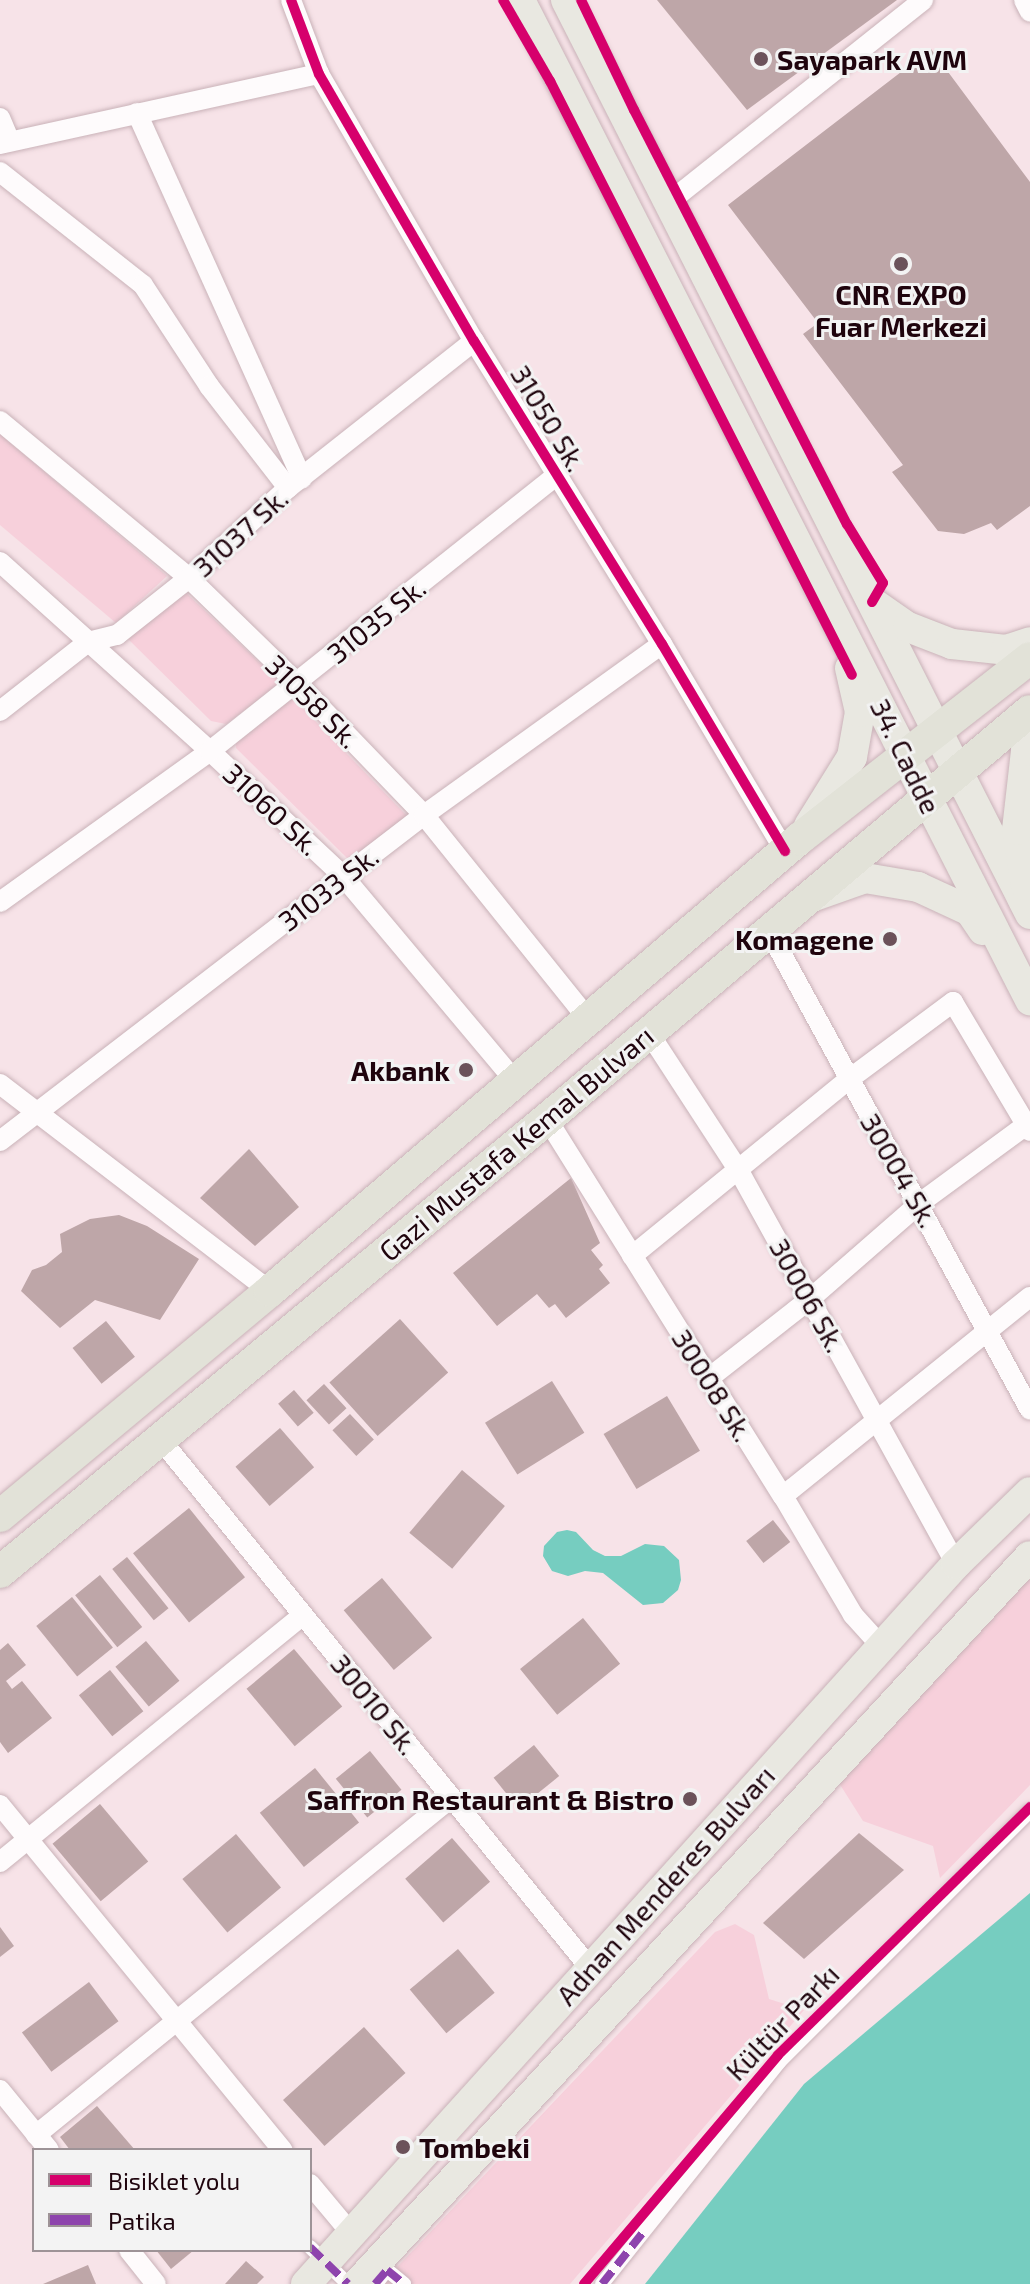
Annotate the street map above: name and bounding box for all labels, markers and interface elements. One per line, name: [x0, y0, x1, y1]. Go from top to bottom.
place label: Sayapark AVM: [777, 42, 968, 76]
marker: Sayapark AVM: [752, 50, 770, 68]
marker: CNR EXPO Fuar Merkezi: [892, 255, 910, 273]
place label: CNR EXPO Fuar Merkezi: [815, 277, 987, 343]
street label: 31050 Sk.: [504, 359, 594, 477]
street label: 31037 Sk.: [186, 481, 294, 583]
street label: 31035 Sk.: [320, 570, 432, 670]
street label: 31058 Sk.: [259, 647, 367, 755]
street label: 34. Cadde: [864, 693, 948, 819]
street label: 31060 Sk.: [217, 756, 327, 862]
street label: 31033 Sk.: [271, 839, 385, 937]
place label: Komagene: [735, 922, 874, 956]
marker: Komagene: [881, 930, 899, 948]
street label: Gazi Mustafa Kemal Bulvarı: [372, 1018, 660, 1268]
place label: Akbank: [351, 1053, 450, 1087]
marker: Akbank: [457, 1061, 475, 1079]
street label: 30004 Sk.: [854, 1107, 946, 1233]
street label: 30006 Sk.: [763, 1232, 853, 1358]
street label: 30008 Sk.: [665, 1323, 761, 1447]
street label: 30010 Sk.: [324, 1647, 426, 1761]
street label: Adnan Menderes Bulvarı: [549, 1758, 781, 2012]
place label: Saffron Restaurant & Bistro: [307, 1782, 674, 1816]
marker: Saffron Restaurant & Bistro: [681, 1790, 699, 1808]
street label: Kültür Parkı: [718, 1957, 846, 2087]
place label: Tombeki: [419, 2130, 530, 2164]
marker: Tombeki: [394, 2138, 412, 2156]
legend: [32, 2148, 312, 2252]
text: Bisiklet yolu: [108, 2166, 240, 2195]
text: Patika: [108, 2206, 176, 2235]

